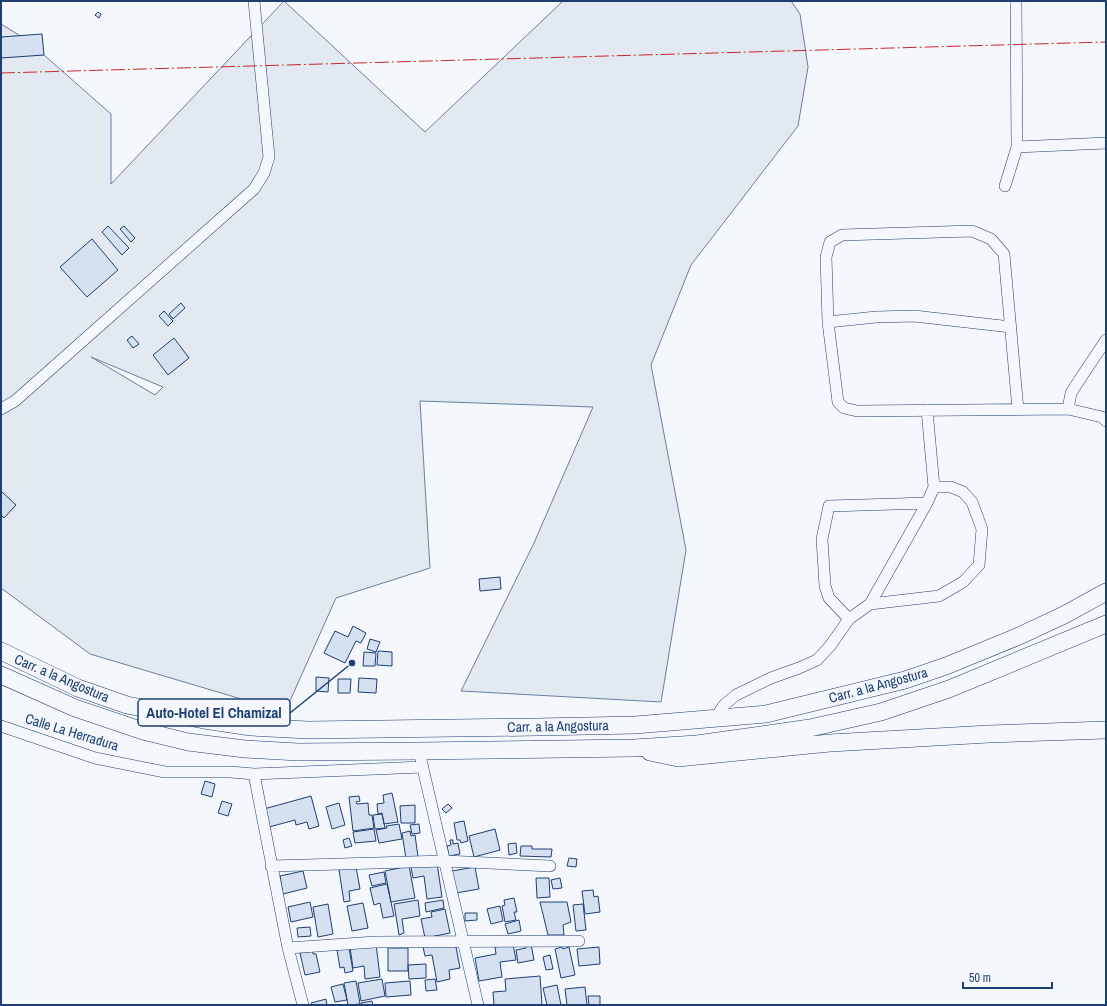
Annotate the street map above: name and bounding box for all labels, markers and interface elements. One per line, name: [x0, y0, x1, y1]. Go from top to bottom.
street label: Carr. a la Angostura: [12, 650, 113, 706]
street label: Carr. a la Angostura: [827, 663, 930, 707]
callout: Auto-Hotel El Chamizal: [138, 699, 290, 726]
text: Auto-Hotel El Chamizal: [146, 702, 282, 723]
street label: Calle La Herradura: [23, 709, 122, 755]
street label: Carr. a la Angostura: [507, 716, 609, 736]
scale bar: [963, 964, 1052, 990]
text: 50 m: [969, 970, 991, 986]

